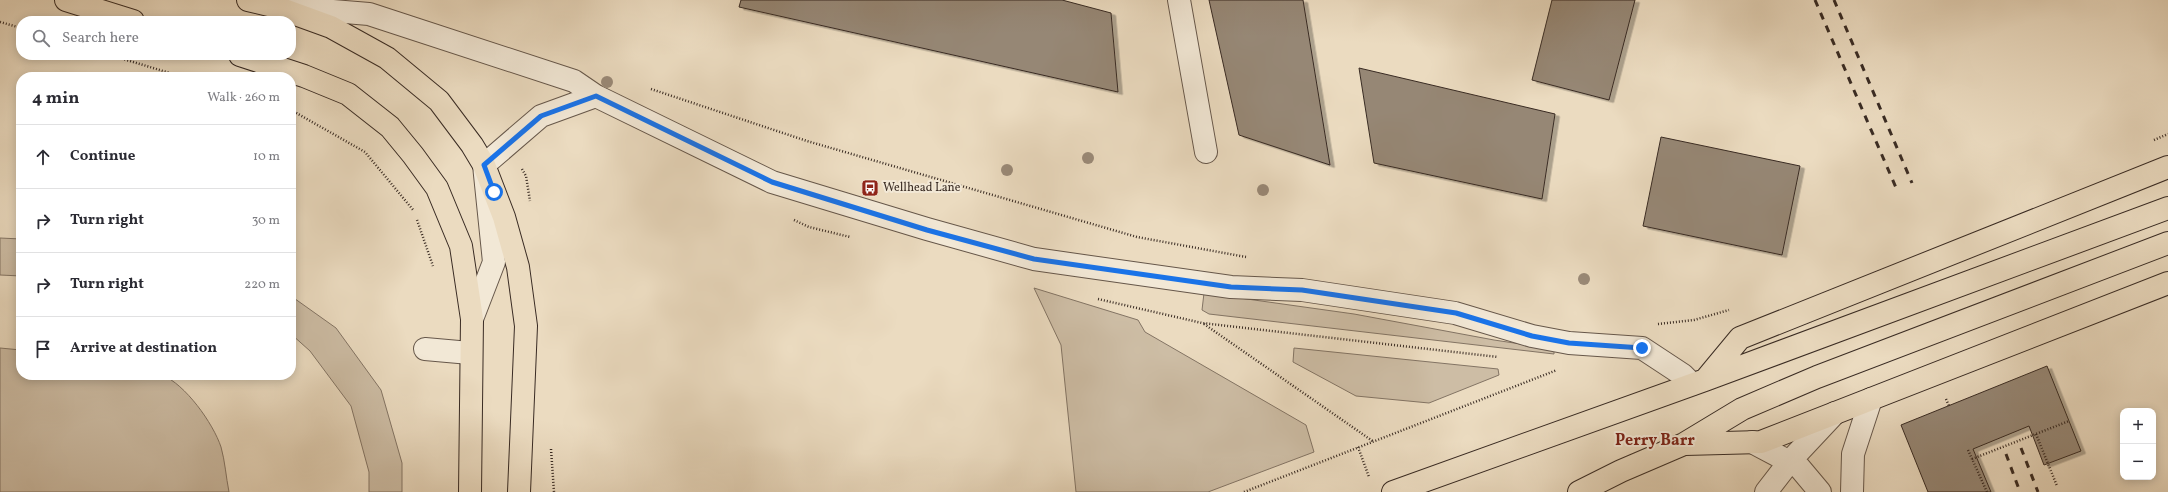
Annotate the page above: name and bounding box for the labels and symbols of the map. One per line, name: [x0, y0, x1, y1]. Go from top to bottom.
bus stop icon: Wellhead Lane: [860, 178, 880, 198]
place label: Wellhead Lane: [883, 180, 961, 196]
route start: [485, 183, 503, 201]
route end: [1633, 339, 1651, 357]
district label: Perry Barr: [1615, 430, 1695, 452]

